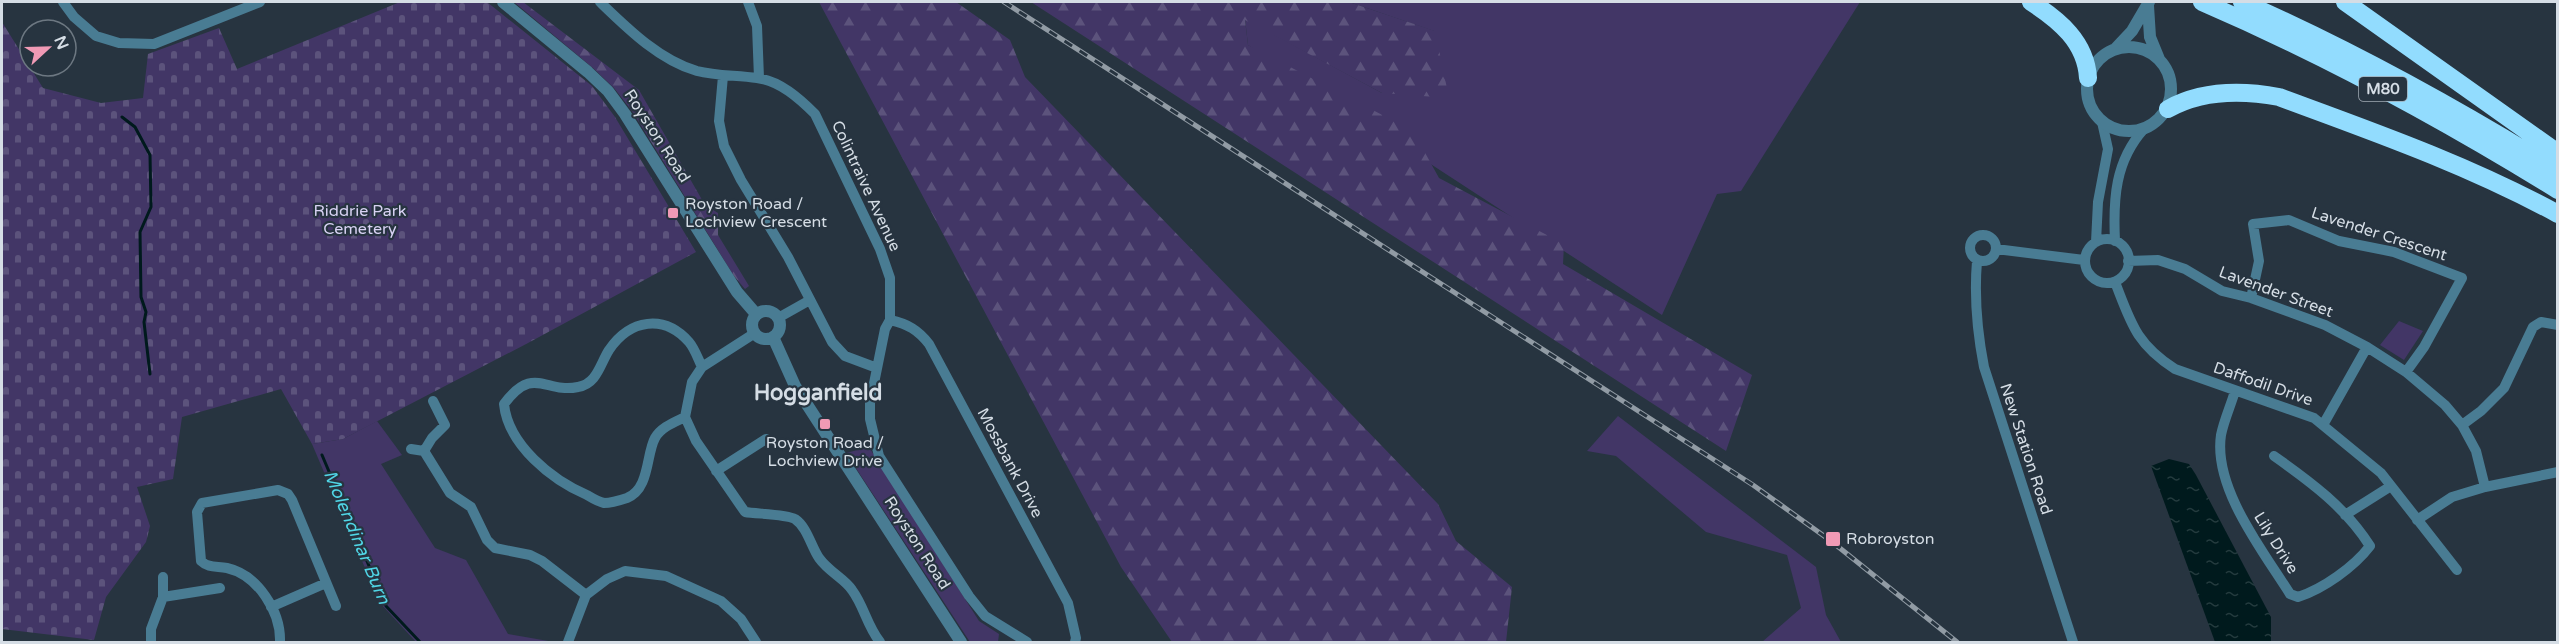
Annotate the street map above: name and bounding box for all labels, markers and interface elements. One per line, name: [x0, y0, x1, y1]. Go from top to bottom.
north arrow: [18, 18, 78, 78]
text: N: [49, 33, 73, 52]
road number: M80: [2359, 77, 2407, 101]
street label: Royston Road: [619, 86, 695, 186]
street label: Colintraive Avenue: [827, 117, 905, 255]
place label: Royston Road / Lochview Crescent: [685, 194, 827, 232]
park label: Riddrie Park Cemetery: [313, 201, 407, 239]
street label: Lavender Crescent: [2309, 203, 2449, 265]
marker: Royston Road / Lochview Crescent: [666, 206, 680, 220]
street label: Lavender Street: [2216, 262, 2336, 322]
street label: Daffodil Drive: [2211, 358, 2315, 410]
district label: Hogganfield: [754, 380, 882, 406]
street label: New Station Road: [1995, 381, 2057, 517]
street label: Mossbank Drive: [973, 405, 1047, 521]
marker: Royston Road / Lochview Drive: [818, 417, 832, 431]
place label: Royston Road / Lochview Drive: [766, 433, 884, 471]
water label: Molendinar Burn: [319, 467, 396, 608]
street label: Royston Road: [879, 493, 955, 593]
street label: Lily Drive: [2249, 508, 2303, 578]
place label: Robroyston: [1846, 529, 1934, 549]
marker: Robroyston: [1824, 530, 1842, 548]

